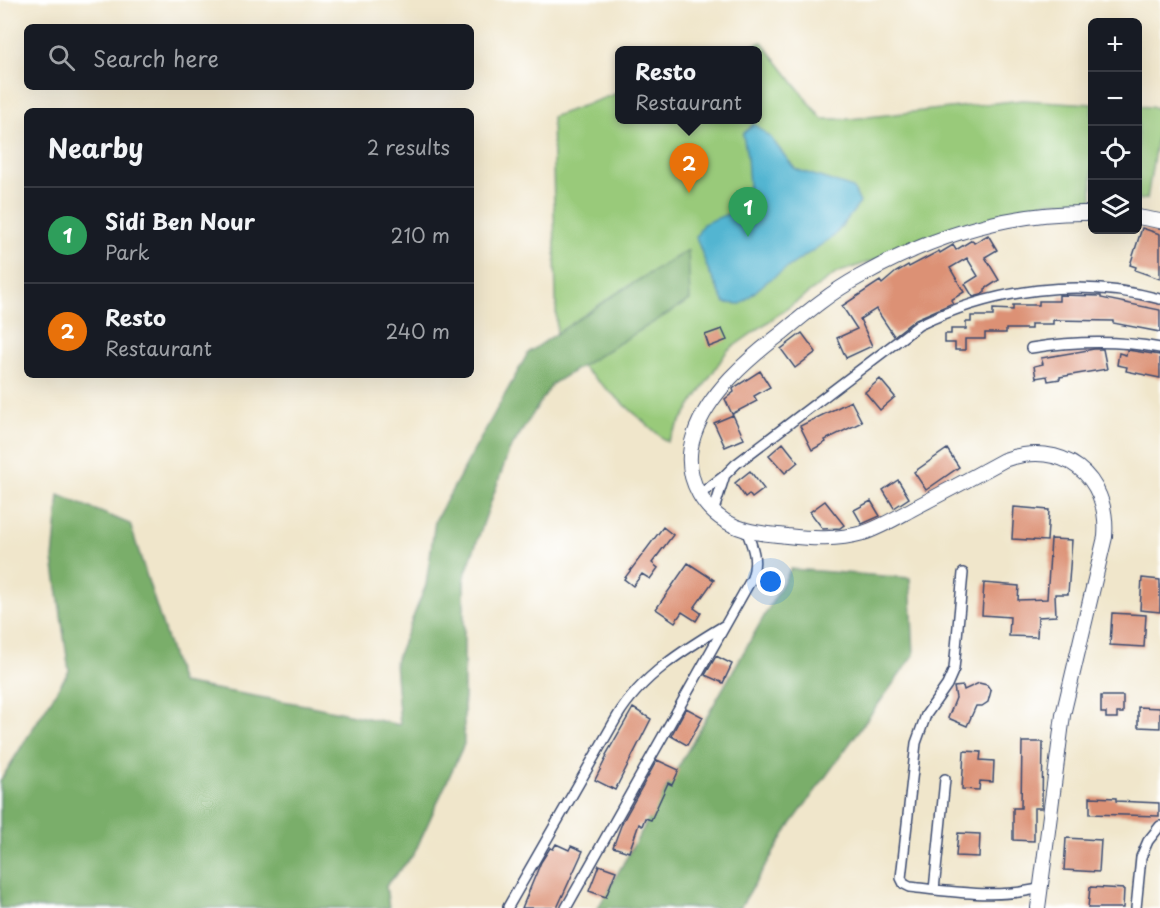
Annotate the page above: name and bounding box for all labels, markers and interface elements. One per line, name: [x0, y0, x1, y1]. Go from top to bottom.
map controls: [1088, 18, 1142, 234]
button: +: [1088, 18, 1142, 72]
search box: [24, 24, 474, 90]
icon: search: [45, 41, 78, 74]
text: Search here: [93, 41, 219, 74]
popup: [615, 46, 762, 124]
text: Resto: [635, 54, 696, 87]
button: −: [1088, 72, 1142, 126]
text: Restaurant: [635, 87, 742, 117]
button: locate: [1088, 126, 1142, 180]
text: Nearby: [48, 128, 143, 167]
text: 2 results: [367, 132, 450, 162]
pin: 2: [670, 144, 708, 193]
button: layers: [1088, 180, 1142, 234]
pin: 1: [728, 188, 768, 237]
text: Sidi Ben Nour: [105, 204, 255, 237]
text: 1: [63, 220, 72, 250]
text: 210 m: [391, 220, 450, 250]
text: Park: [105, 237, 150, 267]
text: Resto: [105, 300, 166, 333]
text: 2: [60, 316, 75, 346]
text: 240 m: [385, 316, 450, 346]
text: Restaurant: [105, 333, 212, 363]
your location: [756, 567, 785, 596]

